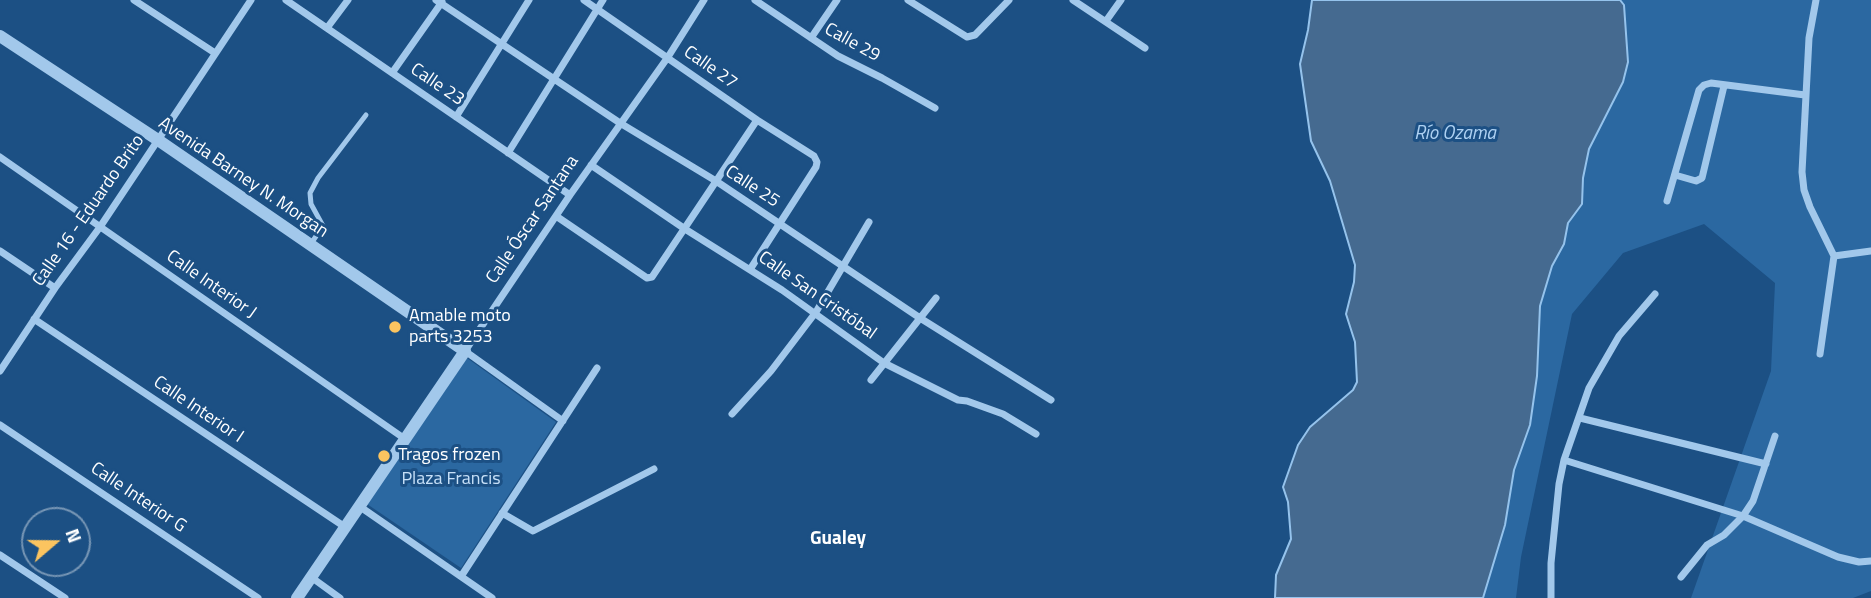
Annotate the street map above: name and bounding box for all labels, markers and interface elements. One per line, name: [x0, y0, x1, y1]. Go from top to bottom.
street label: Calle 29: [820, 19, 884, 67]
street label: Calle 27: [679, 42, 741, 94]
street label: Calle 23: [406, 59, 468, 111]
street label: Avenida Barney N. Morgan: [154, 113, 332, 243]
water label: Río Ozama: [1414, 123, 1496, 145]
street label: Calle 16 - Eduardo Brito: [29, 131, 149, 291]
street label: Calle Óscar Santana: [482, 152, 584, 288]
street label: Calle 25: [721, 162, 783, 212]
street label: Calle Interior J: [162, 246, 260, 324]
street label: Calle San Cristóbal: [754, 247, 880, 345]
place label: Amable moto parts 3253: [409, 306, 511, 348]
marker: Amable moto parts 3253: [387, 319, 403, 335]
street label: Calle Interior I: [149, 372, 247, 448]
place label: Tragos frozen: [398, 445, 501, 467]
marker: Tragos frozen: [376, 448, 392, 464]
street label: Calle Interior G: [86, 458, 190, 538]
park label: Plaza Francis: [401, 469, 501, 491]
north arrow: [21, 507, 91, 577]
text: N: [58, 524, 90, 546]
district label: Gualey: [810, 528, 866, 550]

